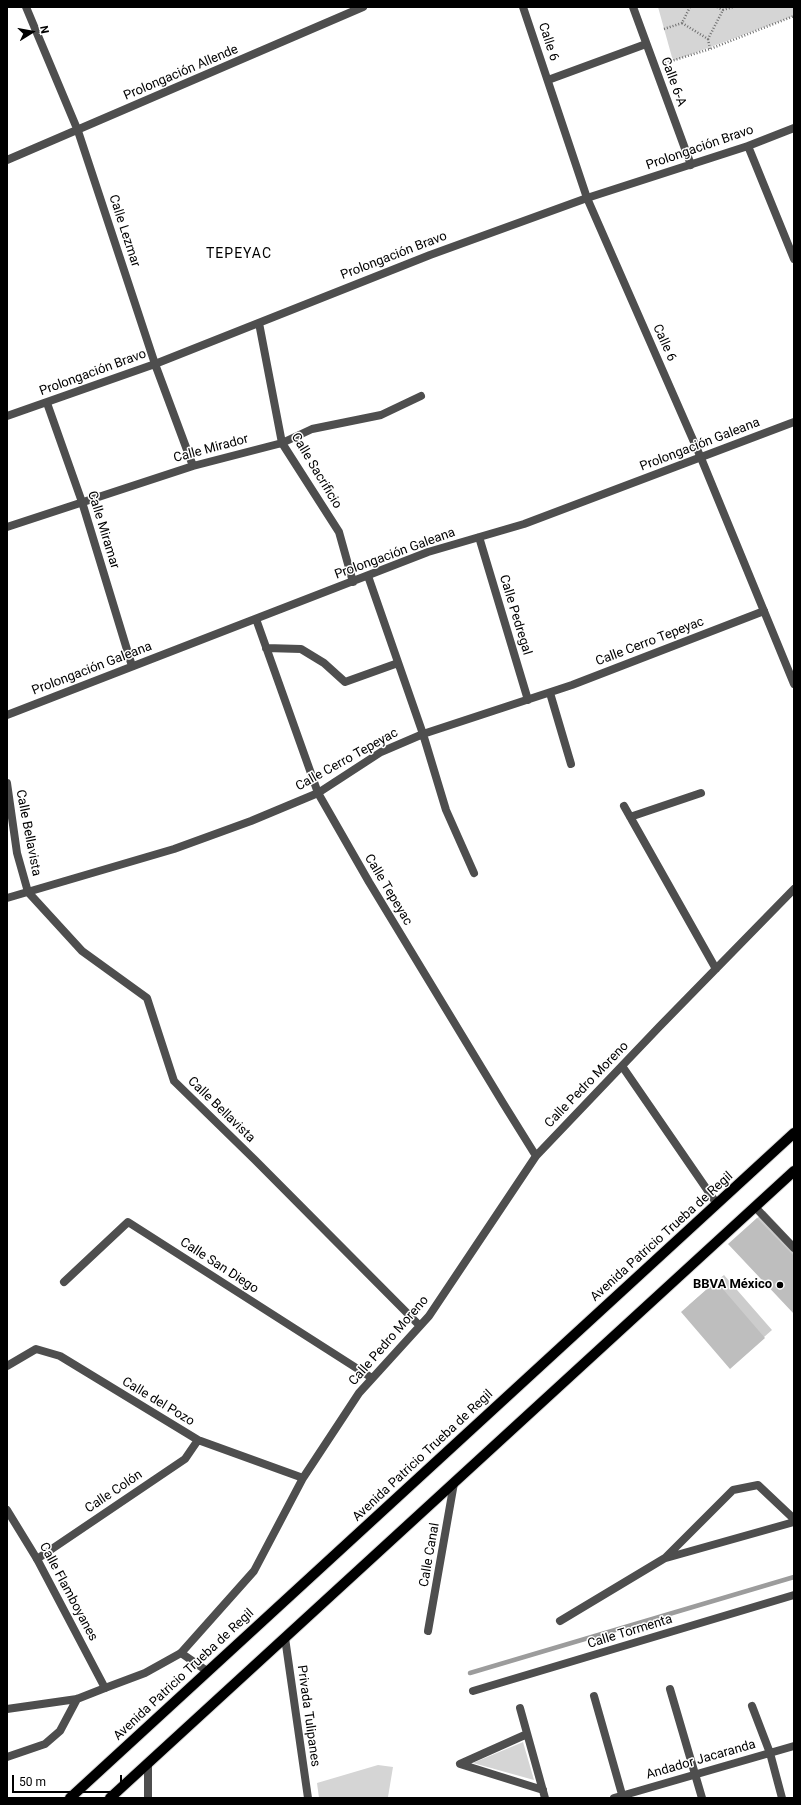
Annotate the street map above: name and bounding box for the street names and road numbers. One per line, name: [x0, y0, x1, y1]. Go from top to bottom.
street label: Calle 6: [535, 21, 561, 63]
street label: Prolongación Allende: [121, 42, 241, 104]
street label: Calle 6-A: [657, 55, 689, 109]
street label: Prolongación Bravo: [644, 122, 756, 174]
street label: Calle Lezmar: [105, 193, 143, 269]
street label: Prolongación Bravo: [339, 229, 449, 283]
street label: Calle 6: [649, 322, 679, 364]
street label: Prolongación Bravo: [37, 346, 149, 400]
street label: Prolongación Galeana: [638, 415, 762, 475]
street label: Calle Sacrificio: [287, 430, 345, 512]
street label: Calle Mirador: [172, 432, 250, 466]
street label: Calle Miramar: [84, 489, 122, 571]
street label: Prolongación Galeana: [333, 525, 457, 583]
street label: Calle Pedregal: [495, 573, 535, 657]
street label: Calle Cerro Tepeyac: [594, 614, 706, 670]
street label: Prolongación Galeana: [30, 639, 154, 699]
street label: Calle Cerro Tepeyac: [293, 725, 401, 795]
street label: Calle Bellavista: [12, 788, 44, 878]
street label: Calle Tepeyac: [361, 852, 415, 928]
street label: Calle Pedro Moreno: [542, 1039, 632, 1131]
street label: Calle Bellavista: [184, 1074, 258, 1146]
street label: Avenida Patricio Trueba de Regil: [588, 1169, 736, 1305]
street label: Calle San Diego: [177, 1235, 261, 1297]
street label: Calle Pedro Moreno: [346, 1293, 432, 1389]
street label: Calle del Pozo: [119, 1374, 197, 1430]
street label: Avenida Patricio Trueba de Regil: [350, 1387, 496, 1525]
street label: Calle Colón: [82, 1467, 146, 1517]
street label: Calle Canal: [417, 1522, 443, 1588]
street label: Calle Flamboyanes: [35, 1540, 101, 1644]
street label: Avenida Patricio Trueba de Regil: [111, 1606, 257, 1744]
street label: Calle Tormenta: [586, 1612, 674, 1652]
street label: Privada Tulipanes: [293, 1664, 323, 1768]
street label: Andador Jacaranda: [644, 1737, 758, 1783]

